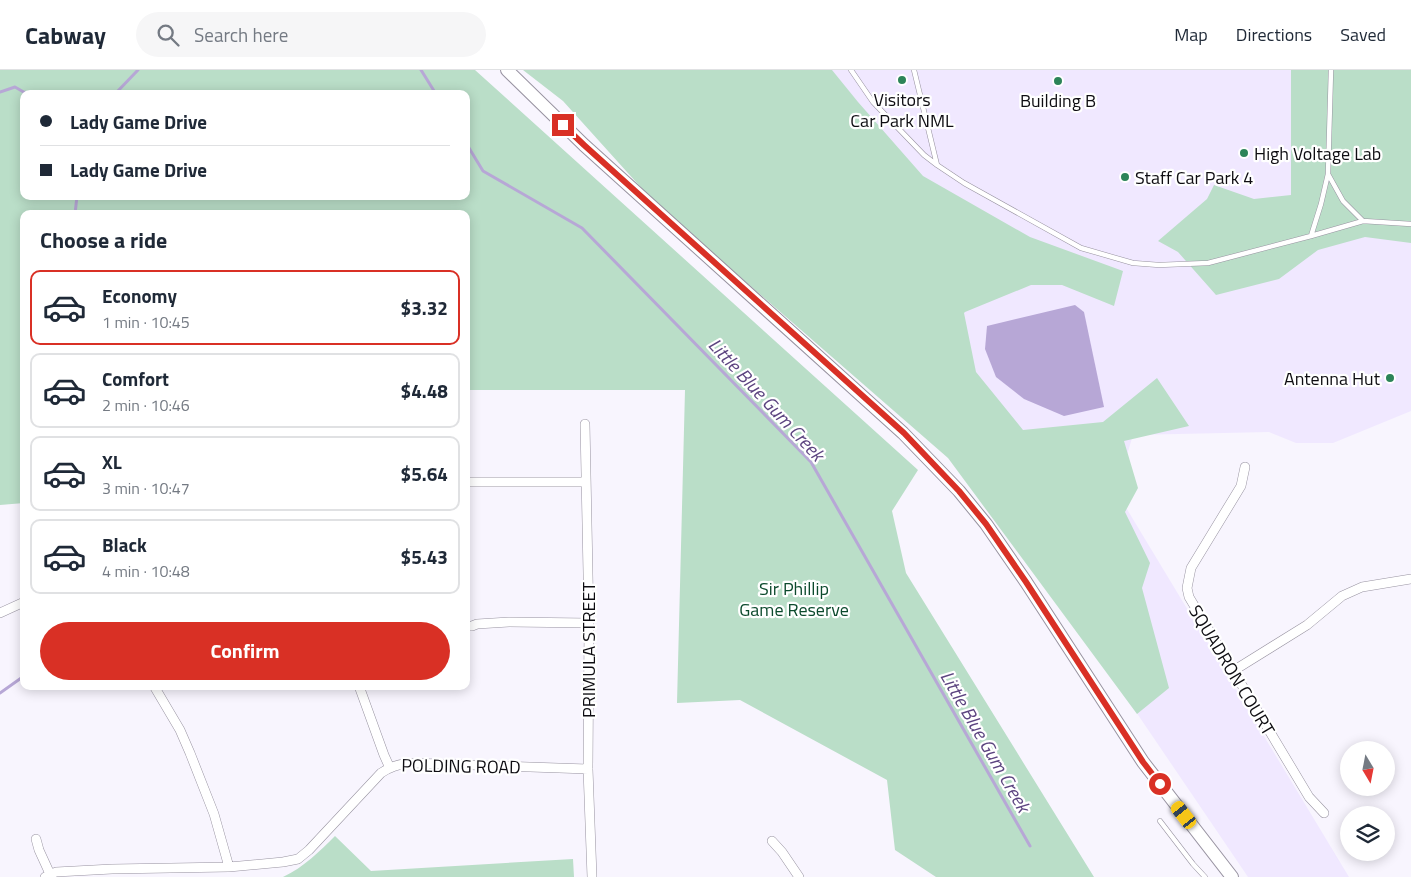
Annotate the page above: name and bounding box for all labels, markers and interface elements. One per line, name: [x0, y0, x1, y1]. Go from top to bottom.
search box: [136, 12, 486, 57]
text: Cabway: [25, 17, 106, 53]
text: Search here: [194, 20, 288, 49]
icon: search: [154, 21, 182, 49]
text: Map: [1174, 21, 1208, 48]
text: Directions: [1236, 21, 1312, 48]
text: Saved: [1340, 21, 1386, 48]
marker: Visitors Car Park NML: [896, 74, 908, 86]
marker: Building B: [1052, 75, 1064, 87]
place label: Visitors Car Park NML: [850, 86, 954, 134]
place label: Building B: [1020, 87, 1096, 114]
text: Lady Game Drive: [70, 107, 207, 136]
route end: [552, 114, 574, 136]
place label: High Voltage Lab: [1254, 140, 1381, 167]
marker: High Voltage Lab: [1238, 147, 1250, 159]
text: Lady Game Drive: [70, 155, 207, 184]
place label: Staff Car Park 4: [1135, 164, 1253, 191]
marker: Staff Car Park 4: [1119, 171, 1131, 183]
text: Choose a ride: [40, 223, 167, 257]
text: Economy: [102, 281, 177, 310]
icon: car: [42, 285, 87, 330]
text: $3.32: [401, 293, 448, 322]
text: 1 min · 10:45: [102, 310, 190, 334]
water label: Little Blue Gum Creek: [702, 331, 834, 469]
text: Comfort: [102, 364, 169, 393]
place label: Antenna Hut: [1284, 365, 1381, 392]
icon: car: [42, 368, 87, 413]
marker: Antenna Hut: [1384, 372, 1396, 384]
text: $4.48: [401, 376, 448, 405]
text: 2 min · 10:46: [102, 393, 190, 417]
text: XL: [102, 447, 122, 476]
icon: car: [42, 451, 87, 496]
text: $5.64: [401, 459, 448, 488]
text: 3 min · 10:47: [102, 476, 190, 500]
text: Black: [102, 530, 147, 559]
icon: car: [42, 534, 87, 579]
text: $5.43: [401, 542, 448, 571]
text: 4 min · 10:48: [102, 559, 190, 583]
park label: Sir Phillip Game Reserve: [739, 575, 849, 623]
street label: PRIMULA STREET: [575, 582, 602, 718]
street label: SQUADRON COURT: [1182, 600, 1282, 741]
button: Confirm: [40, 622, 450, 680]
water label: Little Blue Gum Creek: [934, 665, 1040, 819]
north arrow: [1340, 741, 1395, 796]
map controls: [1340, 741, 1395, 861]
street label: POLDING ROAD: [401, 751, 521, 781]
route start: [1149, 773, 1171, 795]
car: [1168, 799, 1199, 831]
button: layers: [1340, 806, 1395, 861]

